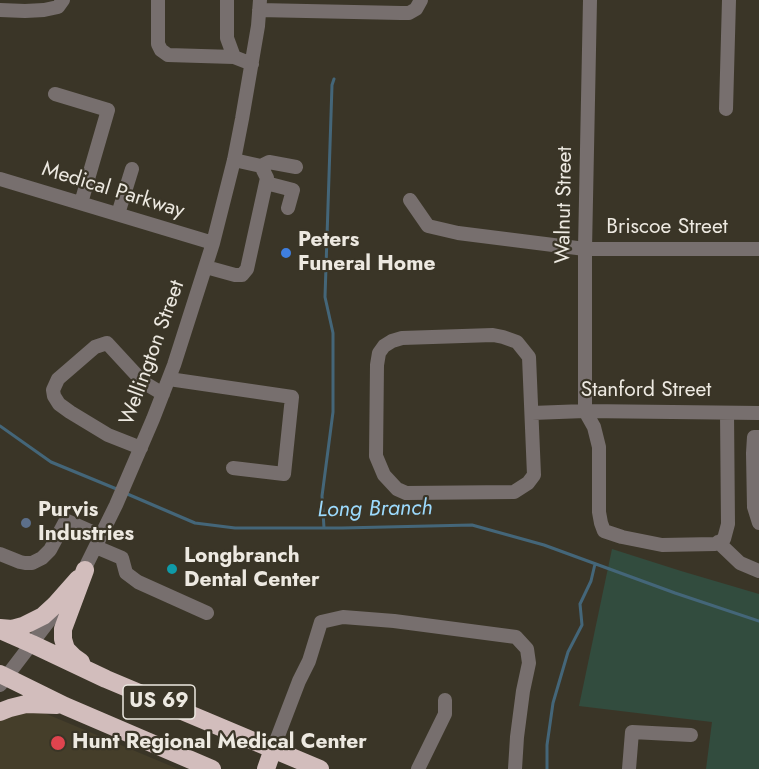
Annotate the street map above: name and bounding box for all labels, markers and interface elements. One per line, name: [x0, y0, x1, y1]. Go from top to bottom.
street label: Walnut Street: [551, 146, 579, 264]
street label: Medical Parkway: [39, 157, 187, 225]
street label: Briscoe Street: [606, 215, 728, 241]
place label: Peters Funeral Home: [298, 228, 435, 278]
marker: Peters Funeral Home: [279, 246, 293, 260]
street label: Wellington Street: [115, 277, 191, 429]
street label: Stanford Street: [581, 378, 711, 404]
water label: Long Branch: [317, 496, 433, 524]
place label: Purvis Industries: [38, 498, 134, 548]
marker: Purvis Industries: [19, 516, 33, 530]
place label: Longbranch Dental Center: [184, 544, 320, 594]
marker: Longbranch Dental Center: [165, 562, 179, 576]
road number: US 69: [123, 685, 195, 719]
place label: Hunt Regional Medical Center: [72, 730, 367, 756]
marker: Hunt Regional Medical Center: [49, 734, 67, 752]

